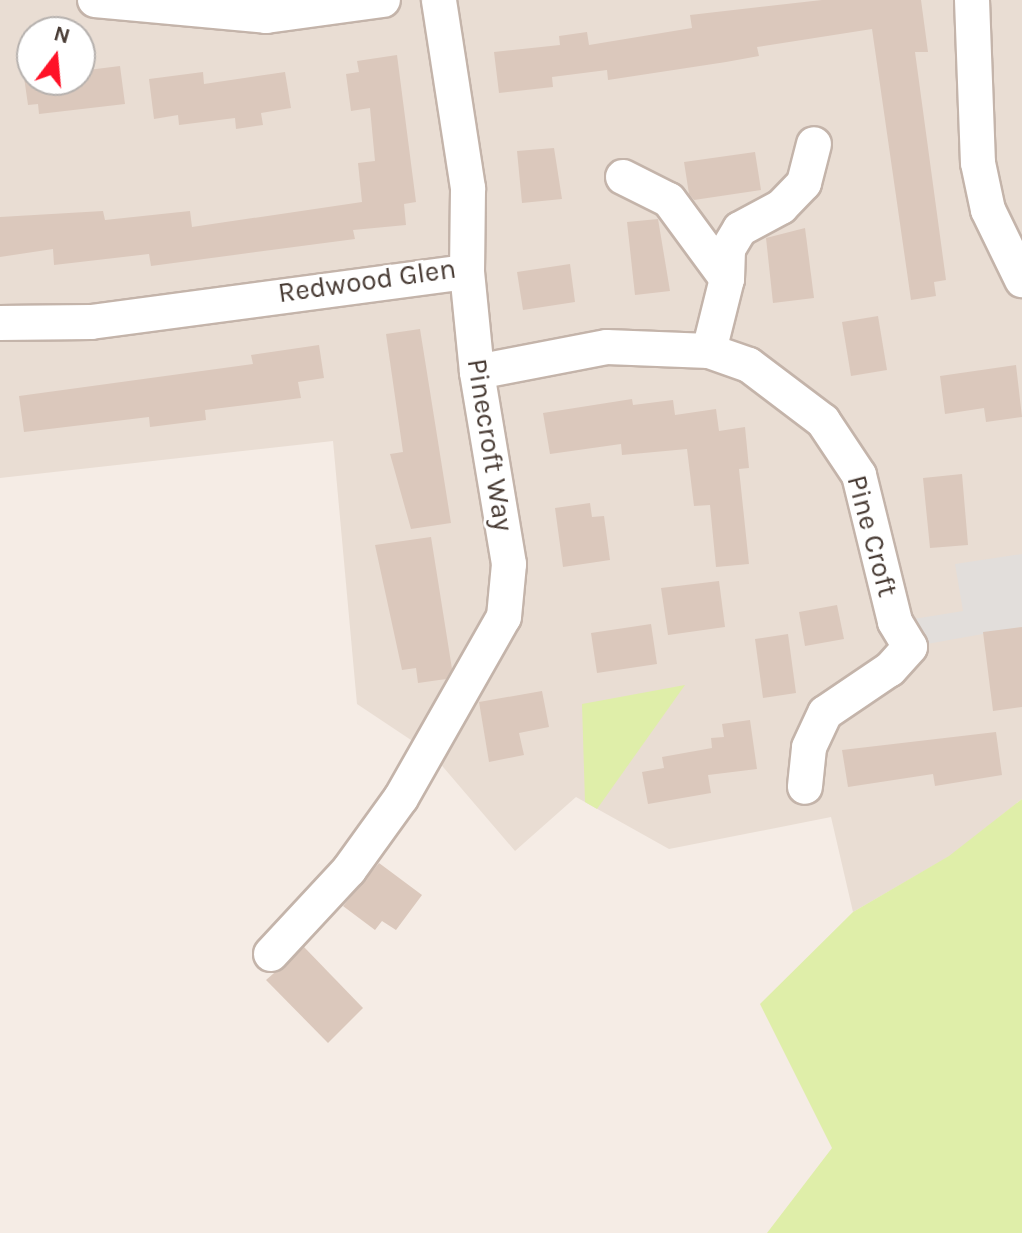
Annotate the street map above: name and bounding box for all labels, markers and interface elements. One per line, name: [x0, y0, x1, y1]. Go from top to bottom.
north arrow: [16, 16, 96, 96]
text: N: [51, 20, 73, 50]
street label: Redwood Glen: [276, 252, 458, 310]
street label: Pinecroft Way: [460, 356, 520, 534]
street label: Pine Croft: [840, 472, 904, 600]

